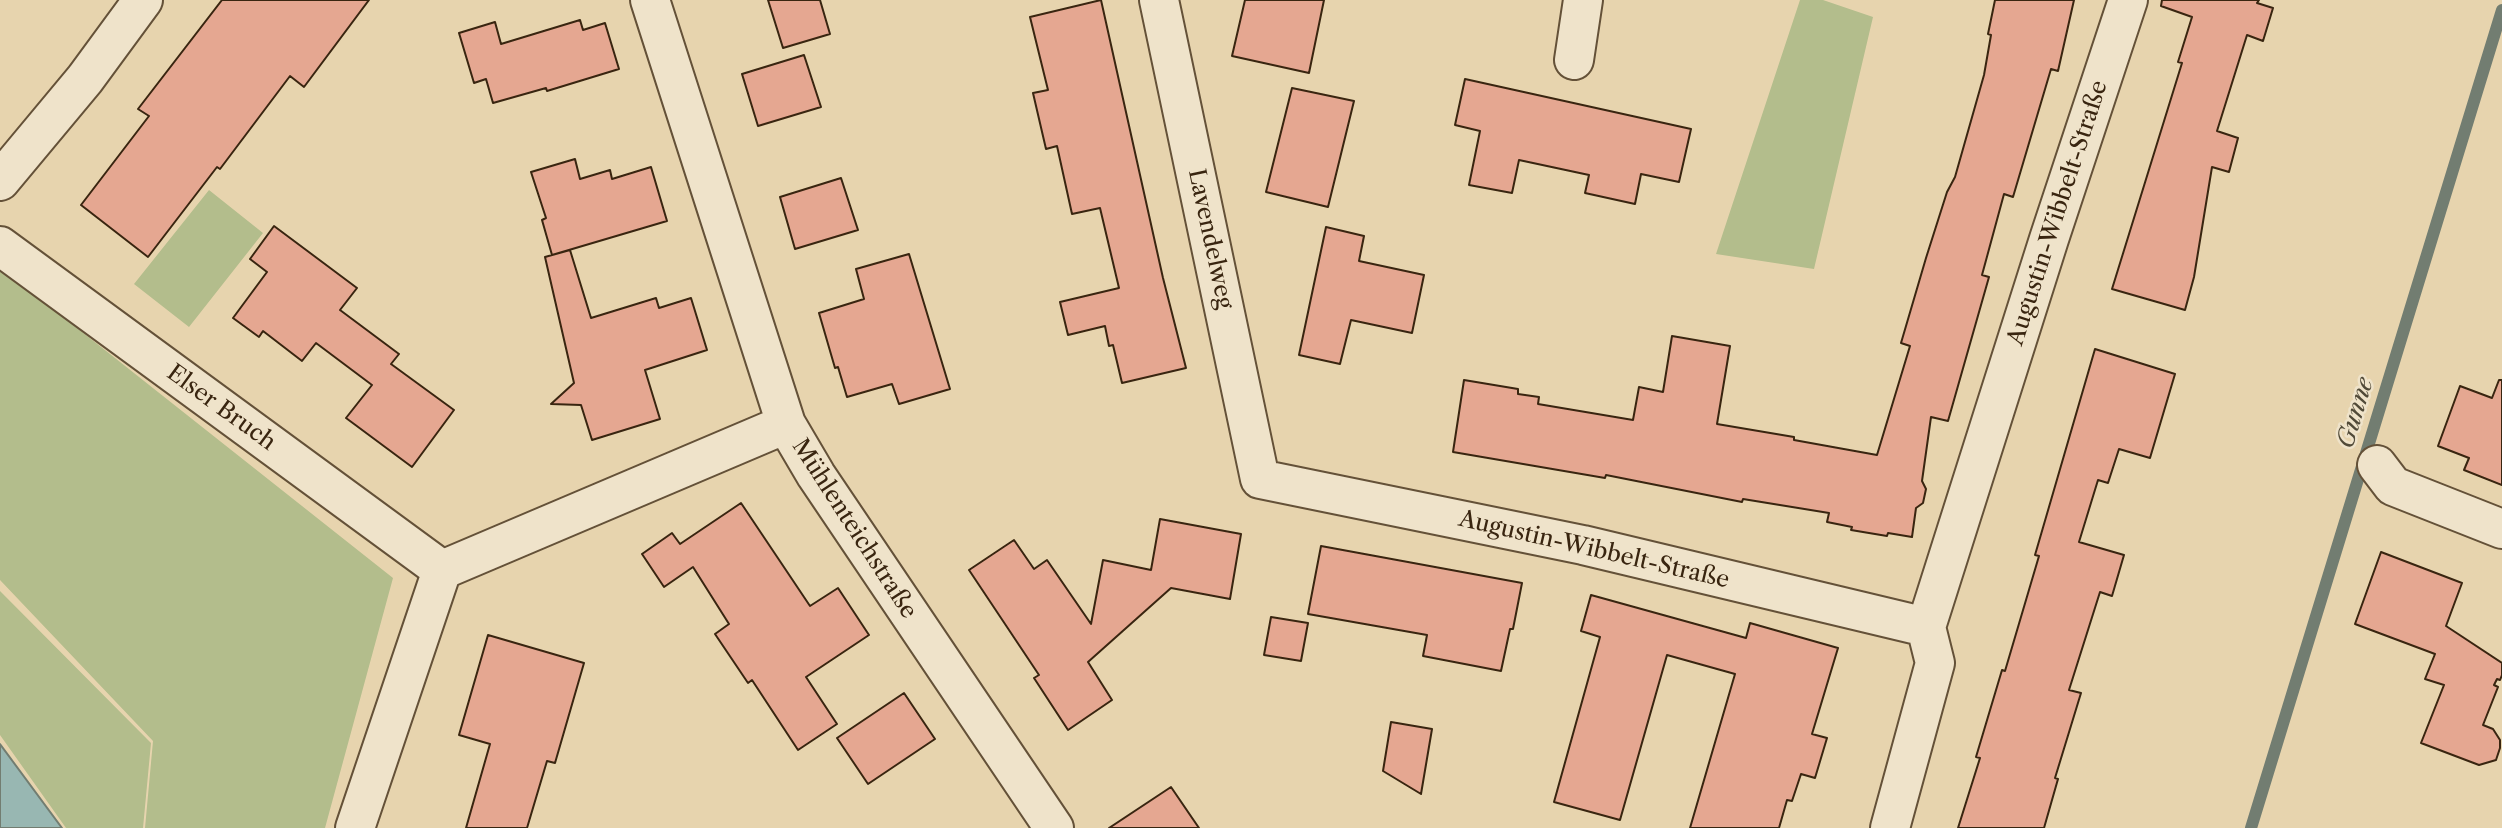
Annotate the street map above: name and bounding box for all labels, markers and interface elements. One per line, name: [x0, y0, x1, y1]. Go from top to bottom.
street label: Augustin-Wibbelt-Straße: [2002, 77, 2114, 349]
street label: Lavendelweg: [1182, 166, 1238, 312]
street label: Elser Bruch: [161, 359, 281, 457]
water label: Gunne: [2332, 374, 2380, 452]
street label: Mühlenteichstraße: [786, 434, 922, 624]
street label: Augustin-Wibbelt-Straße: [1456, 505, 1732, 595]

